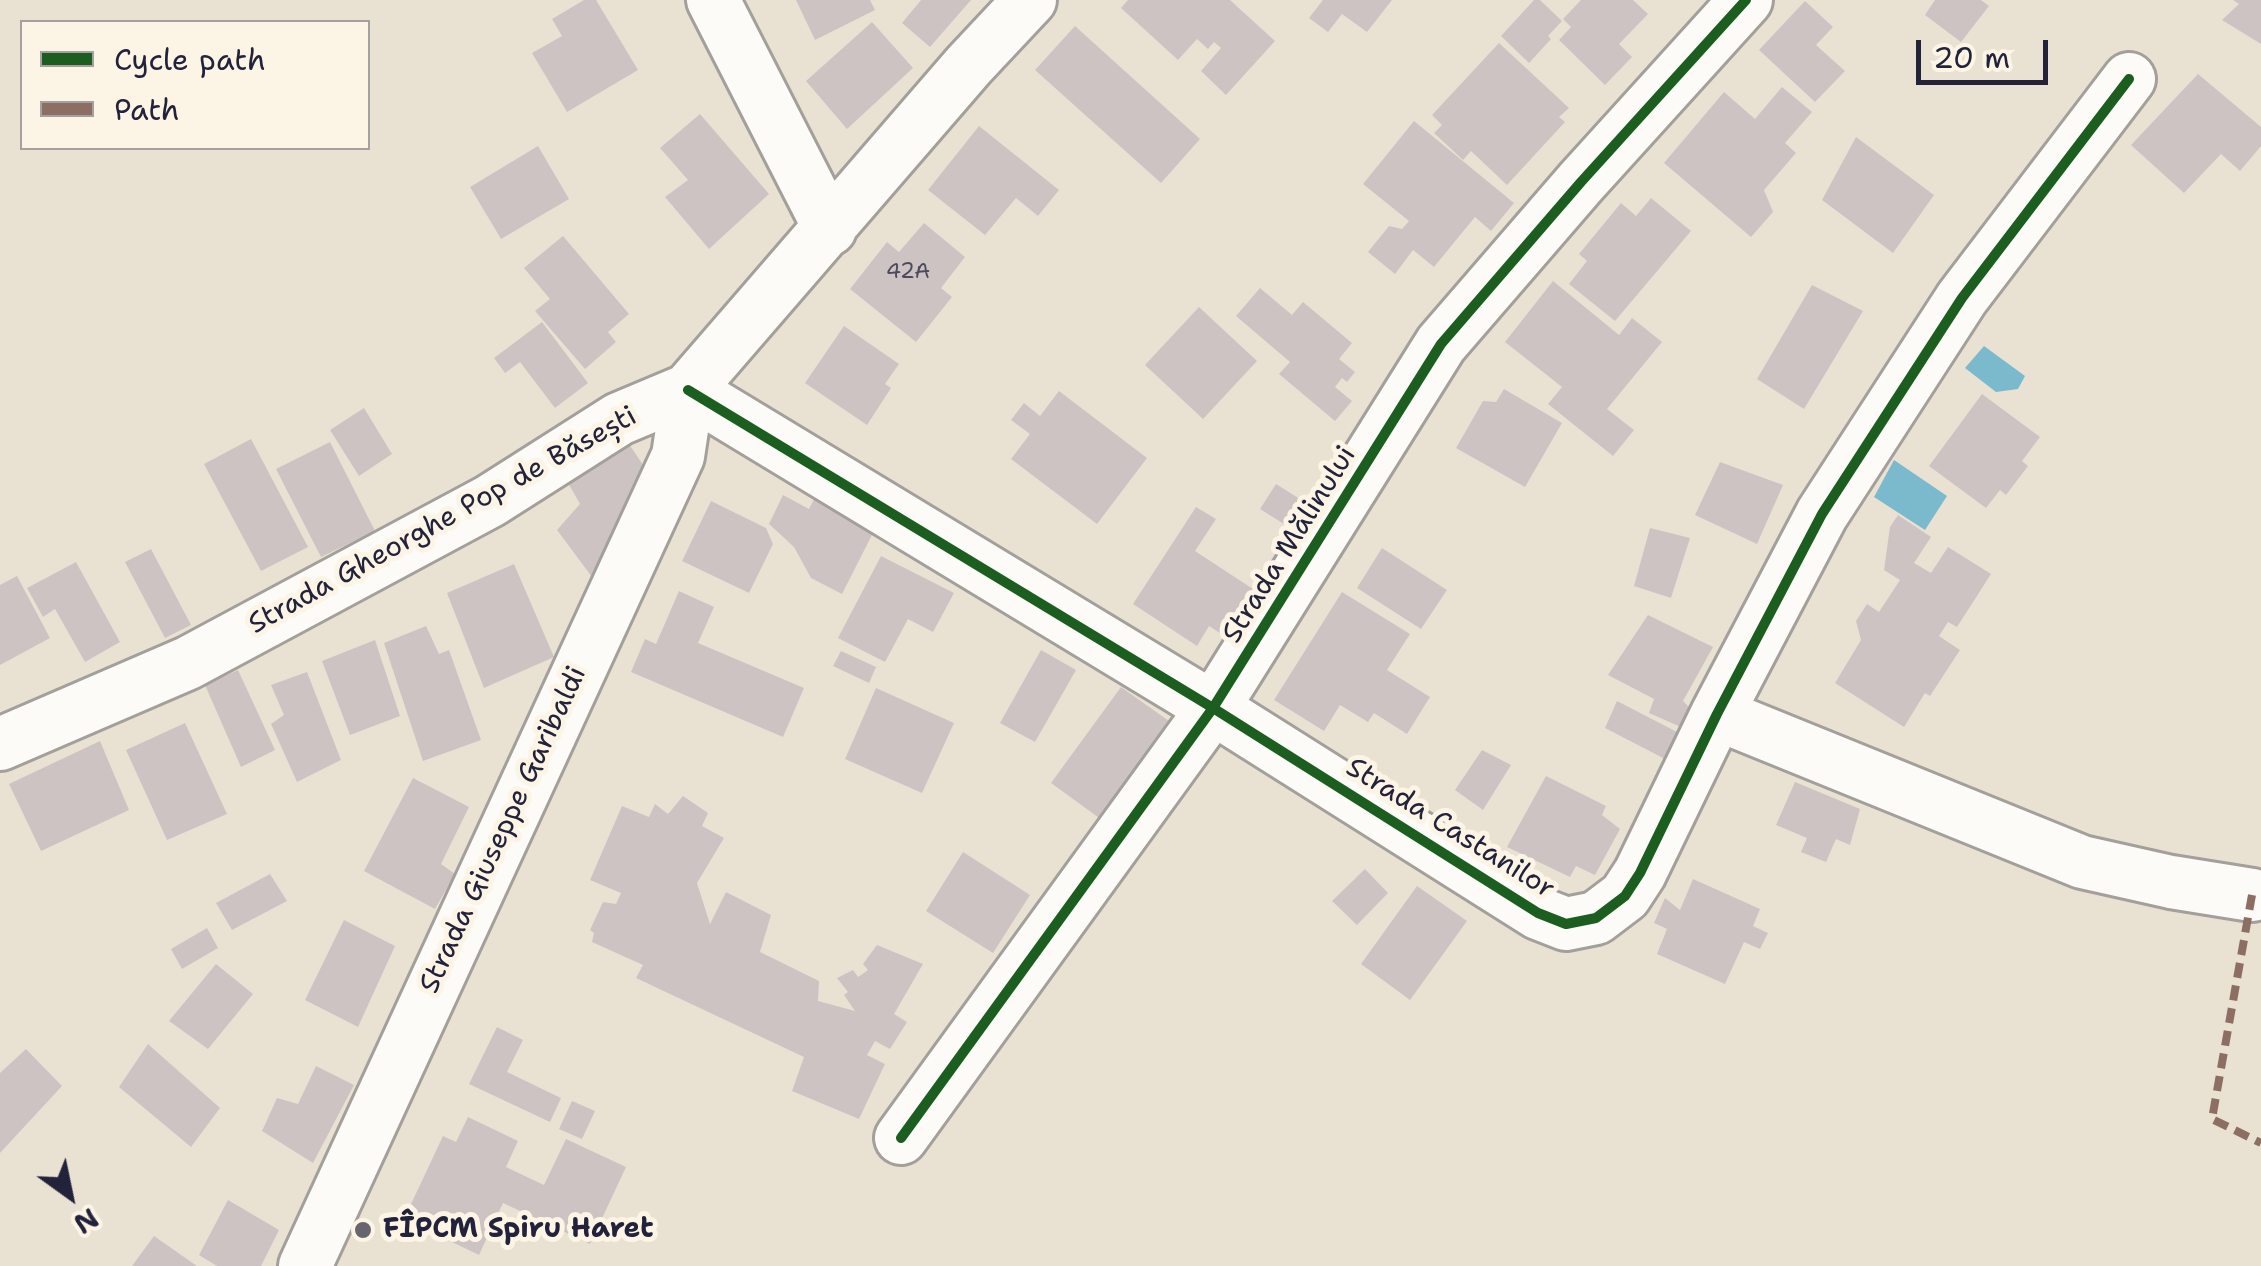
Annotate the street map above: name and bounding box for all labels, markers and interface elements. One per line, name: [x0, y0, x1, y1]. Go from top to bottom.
legend: [20, 20, 370, 150]
scale bar: [1921, 20, 2054, 82]
text: 20 m: [1933, 37, 2010, 78]
text: Cycle path: [114, 39, 266, 80]
text: Path: [114, 89, 180, 130]
house number: 42A: [886, 259, 930, 285]
street label: Strada Gheorghe Pop de Băsești: [243, 400, 643, 642]
street label: Strada Mălinului: [1216, 440, 1364, 650]
street label: Strada Giuseppe Garibaldi: [413, 661, 595, 999]
street label: Strada Castanilor: [1340, 751, 1560, 907]
north arrow: [20, 1146, 120, 1246]
text: N: [67, 1199, 106, 1243]
place label: FÎPCM Spiru Haret: [383, 1213, 654, 1247]
marker: FÎPCM Spiru Haret: [352, 1219, 374, 1241]

